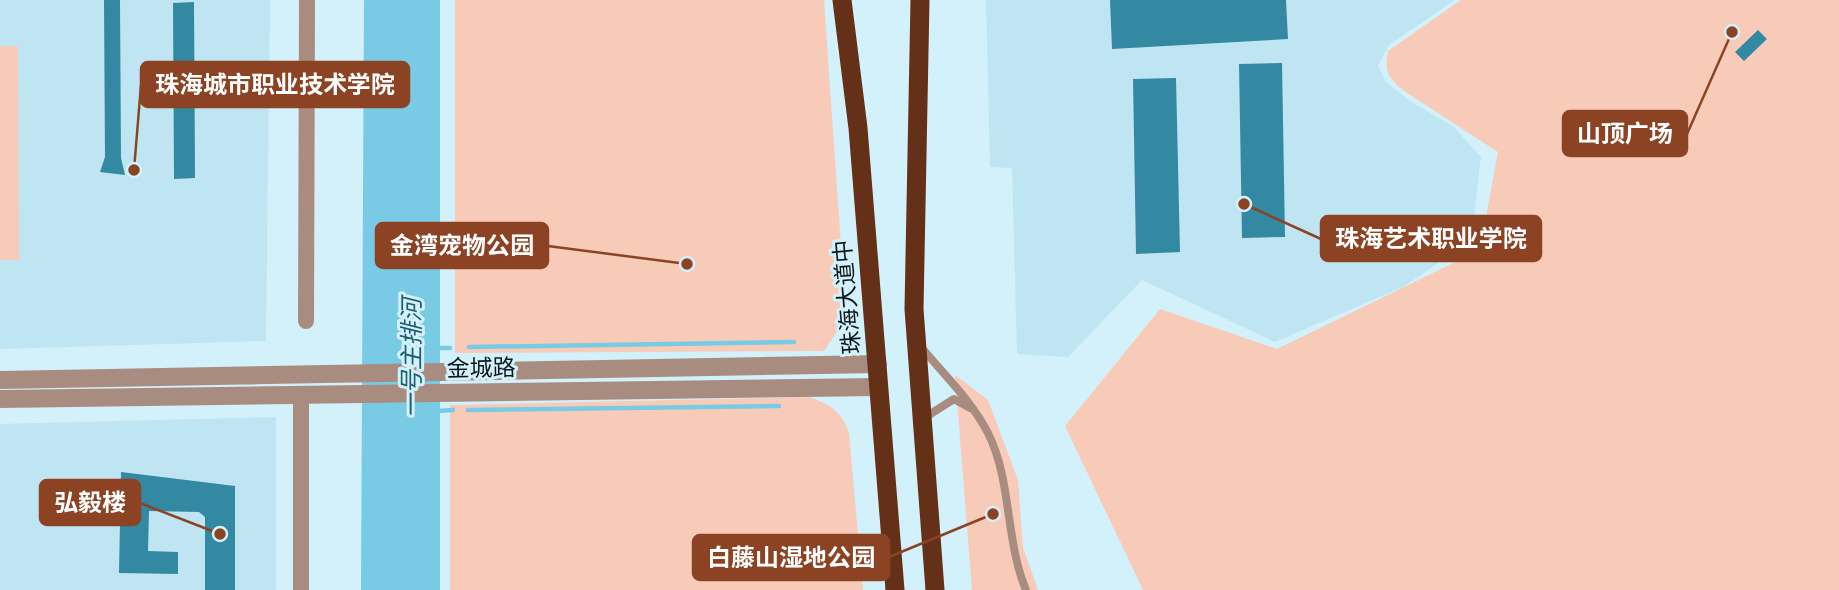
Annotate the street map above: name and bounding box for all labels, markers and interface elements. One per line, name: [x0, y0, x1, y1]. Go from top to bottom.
callout: 珠海城市职业技术学院: [141, 62, 409, 107]
text: 珠海城市职业技术学院: [155, 71, 395, 99]
callout: 山顶广场: [1563, 111, 1687, 156]
text: 山顶广场: [1577, 120, 1673, 148]
callout: 珠海艺术职业学院: [1321, 216, 1541, 261]
callout: 金湾宠物公园: [376, 223, 548, 268]
text: 珠海艺术职业学院: [1335, 225, 1527, 253]
text: 金湾宠物公园: [390, 232, 534, 260]
street label: 珠海大道中: [828, 238, 866, 356]
water label: 一号主排河: [398, 294, 426, 418]
street label: 金城路: [446, 353, 516, 383]
callout: 弘毅楼: [40, 480, 140, 525]
text: 弘毅楼: [54, 489, 126, 517]
callout: 白藤山湿地公园: [693, 535, 889, 580]
text: 白藤山湿地公园: [707, 544, 875, 572]

